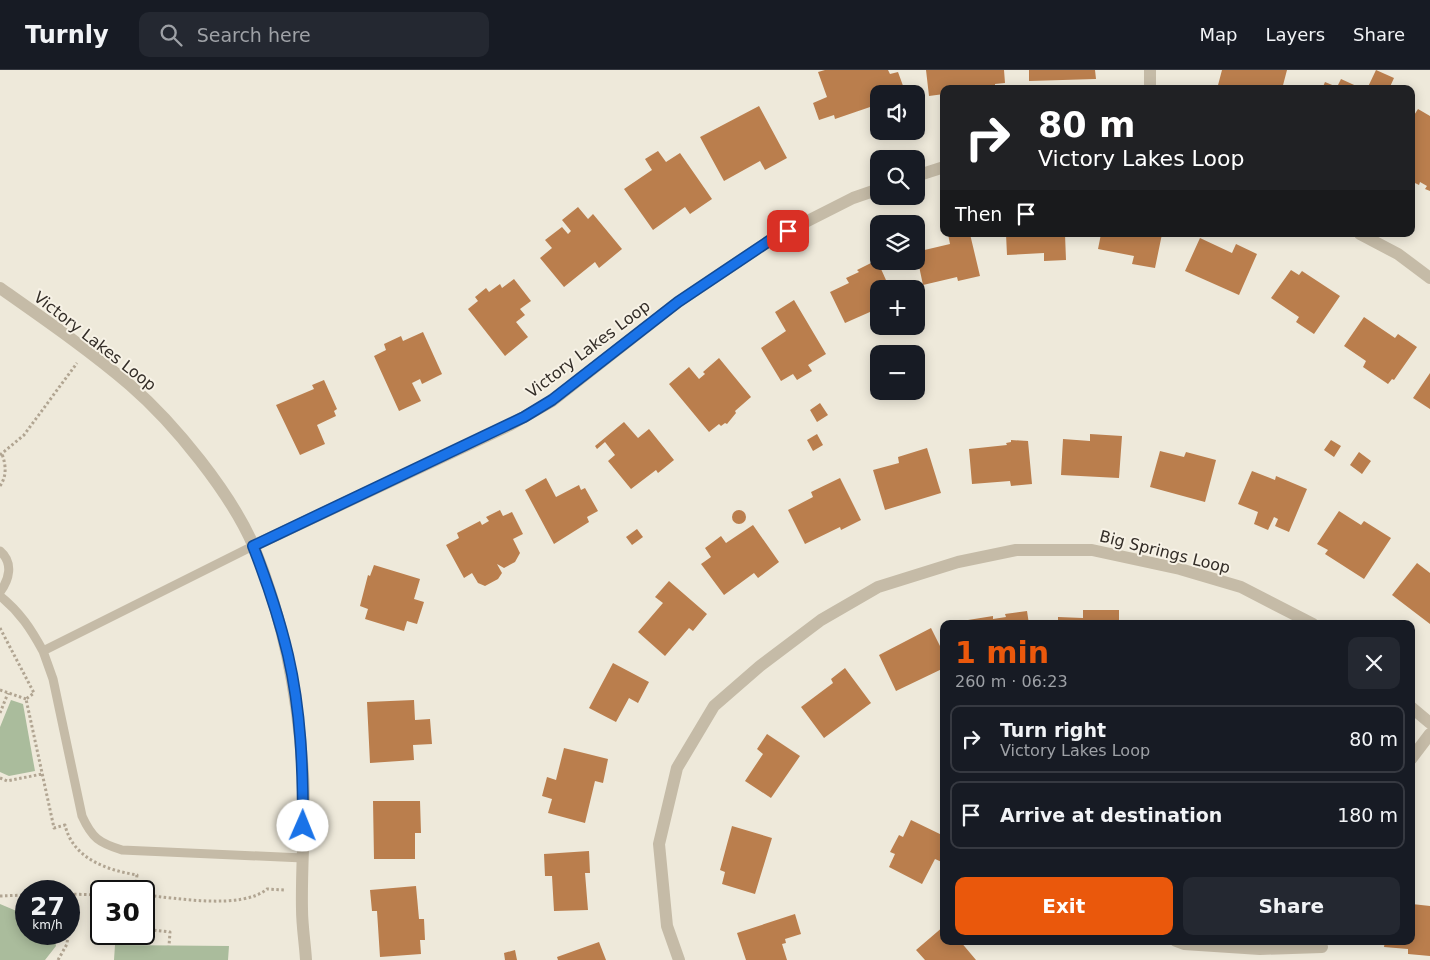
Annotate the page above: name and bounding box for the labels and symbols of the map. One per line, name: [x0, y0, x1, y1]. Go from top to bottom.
pin: [767, 210, 809, 252]
street label: Victory Lakes Loop: [30, 287, 160, 395]
street label: Victory Lakes Loop: [522, 296, 654, 402]
street label: Big Springs Loop: [1098, 527, 1232, 577]
position arrow: [276, 799, 328, 851]
speed limit sign: 30: [90, 880, 155, 945]

